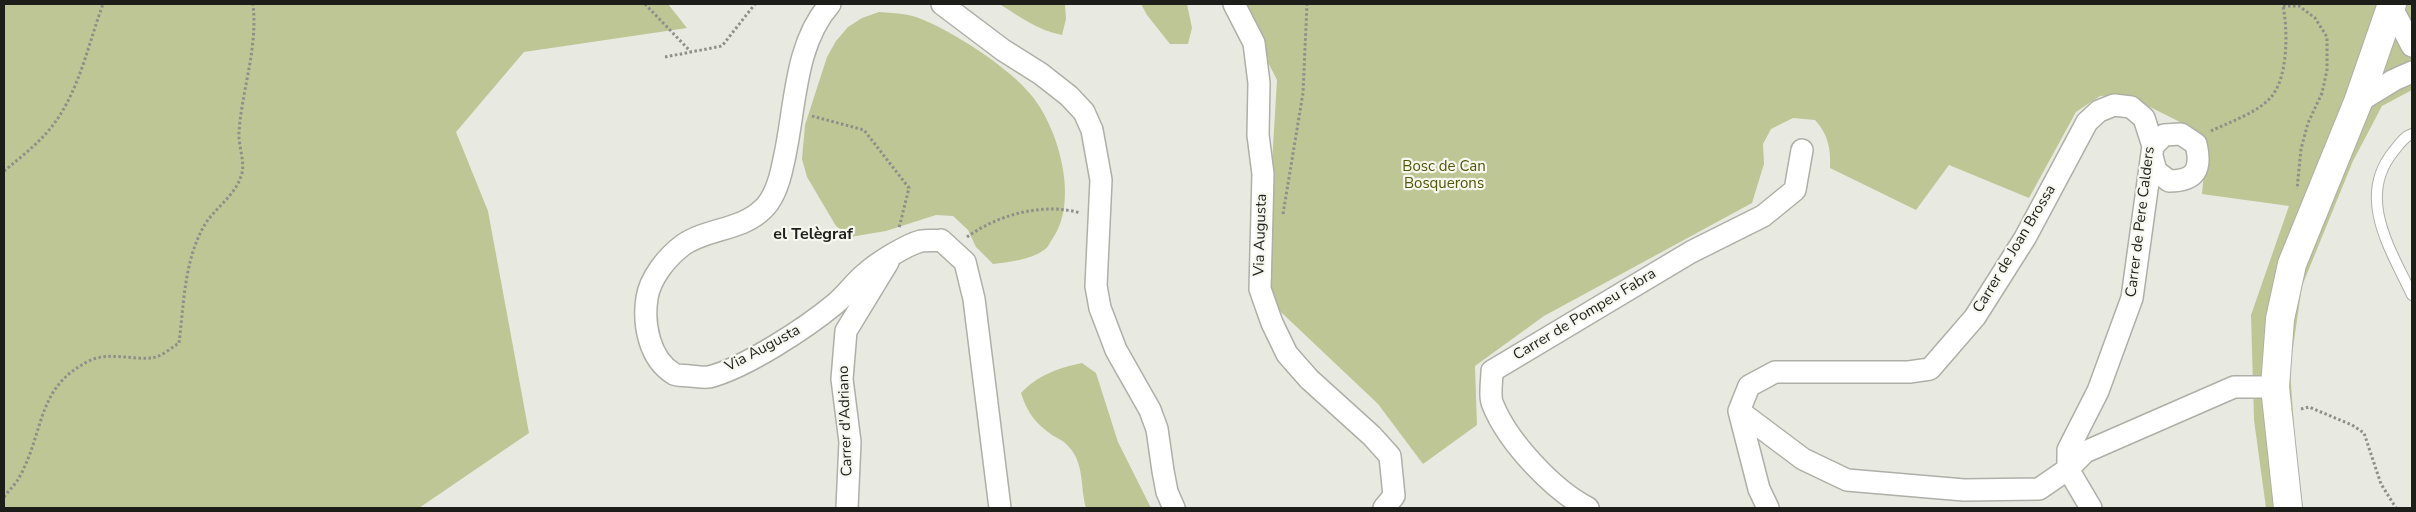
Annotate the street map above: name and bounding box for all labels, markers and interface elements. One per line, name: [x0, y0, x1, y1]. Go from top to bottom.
street label: Carrer de Pere Calders: [2123, 146, 2159, 298]
park label: Bosc de Can Bosquerons: [1402, 158, 1486, 193]
street label: Carrer de Joan Brossa: [1970, 182, 2060, 316]
street label: Via Augusta: [1251, 193, 1271, 277]
district label: el Telègraf: [773, 225, 853, 245]
street label: Carrer de Pompeu Fabra: [1510, 265, 1660, 365]
street label: Via Augusta: [722, 322, 804, 376]
street label: Carrer d'Adriano: [835, 365, 857, 477]

